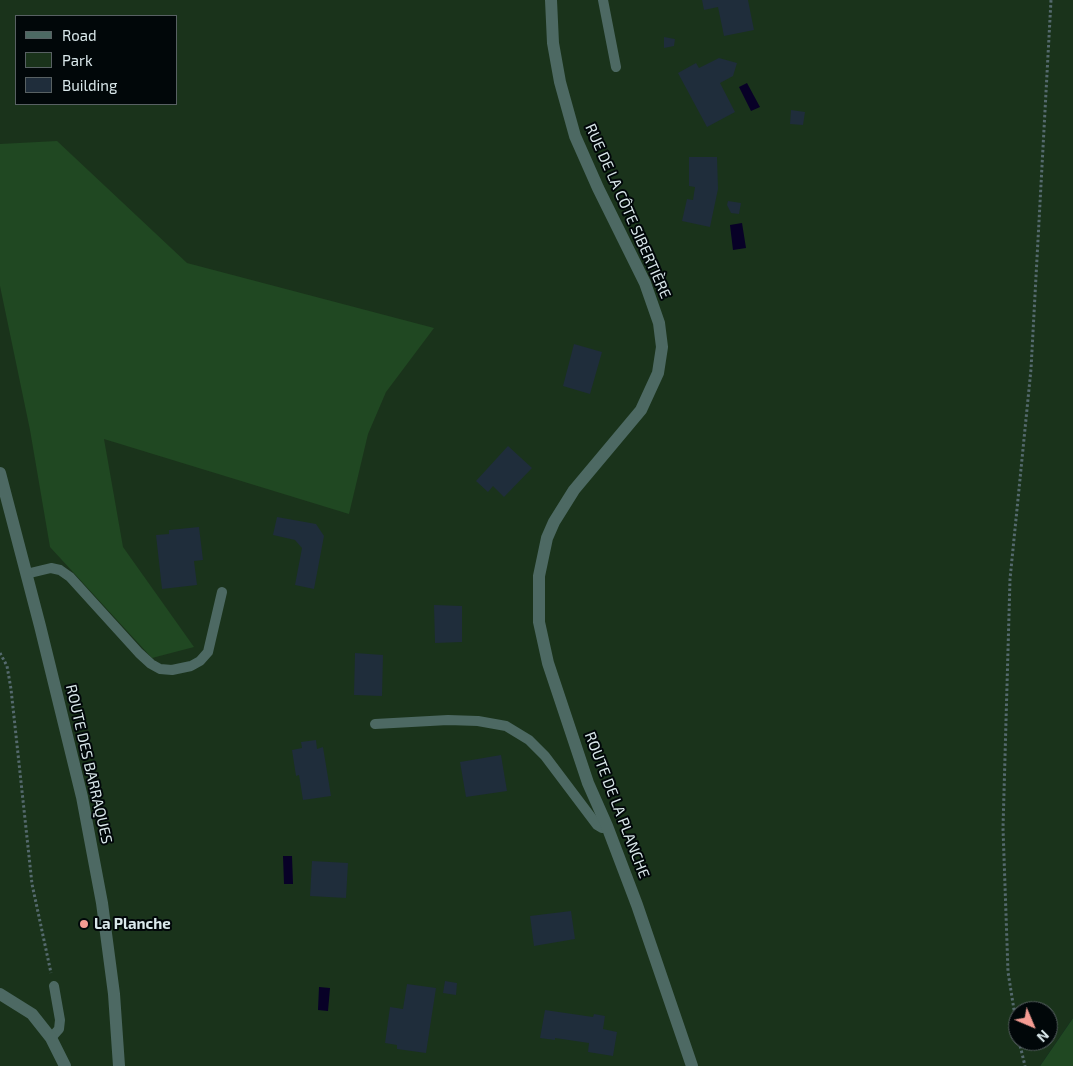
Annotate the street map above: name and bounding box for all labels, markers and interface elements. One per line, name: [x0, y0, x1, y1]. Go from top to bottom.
legend: [15, 15, 178, 105]
text: Road: [62, 26, 97, 44]
text: Park: [62, 51, 93, 69]
text: Building: [62, 76, 117, 94]
street label: RUE DE LA CÔTE SIBERTIÈRE: [581, 121, 675, 301]
street label: ROUTE DES BARRAQUES: [62, 682, 116, 846]
street label: ROUTE DE LA PLANCHE: [581, 729, 653, 881]
place label: La Planche: [94, 915, 171, 933]
marker: La Planche: [78, 918, 90, 930]
north arrow: [1008, 1001, 1058, 1051]
text: N: [1034, 1027, 1053, 1046]

